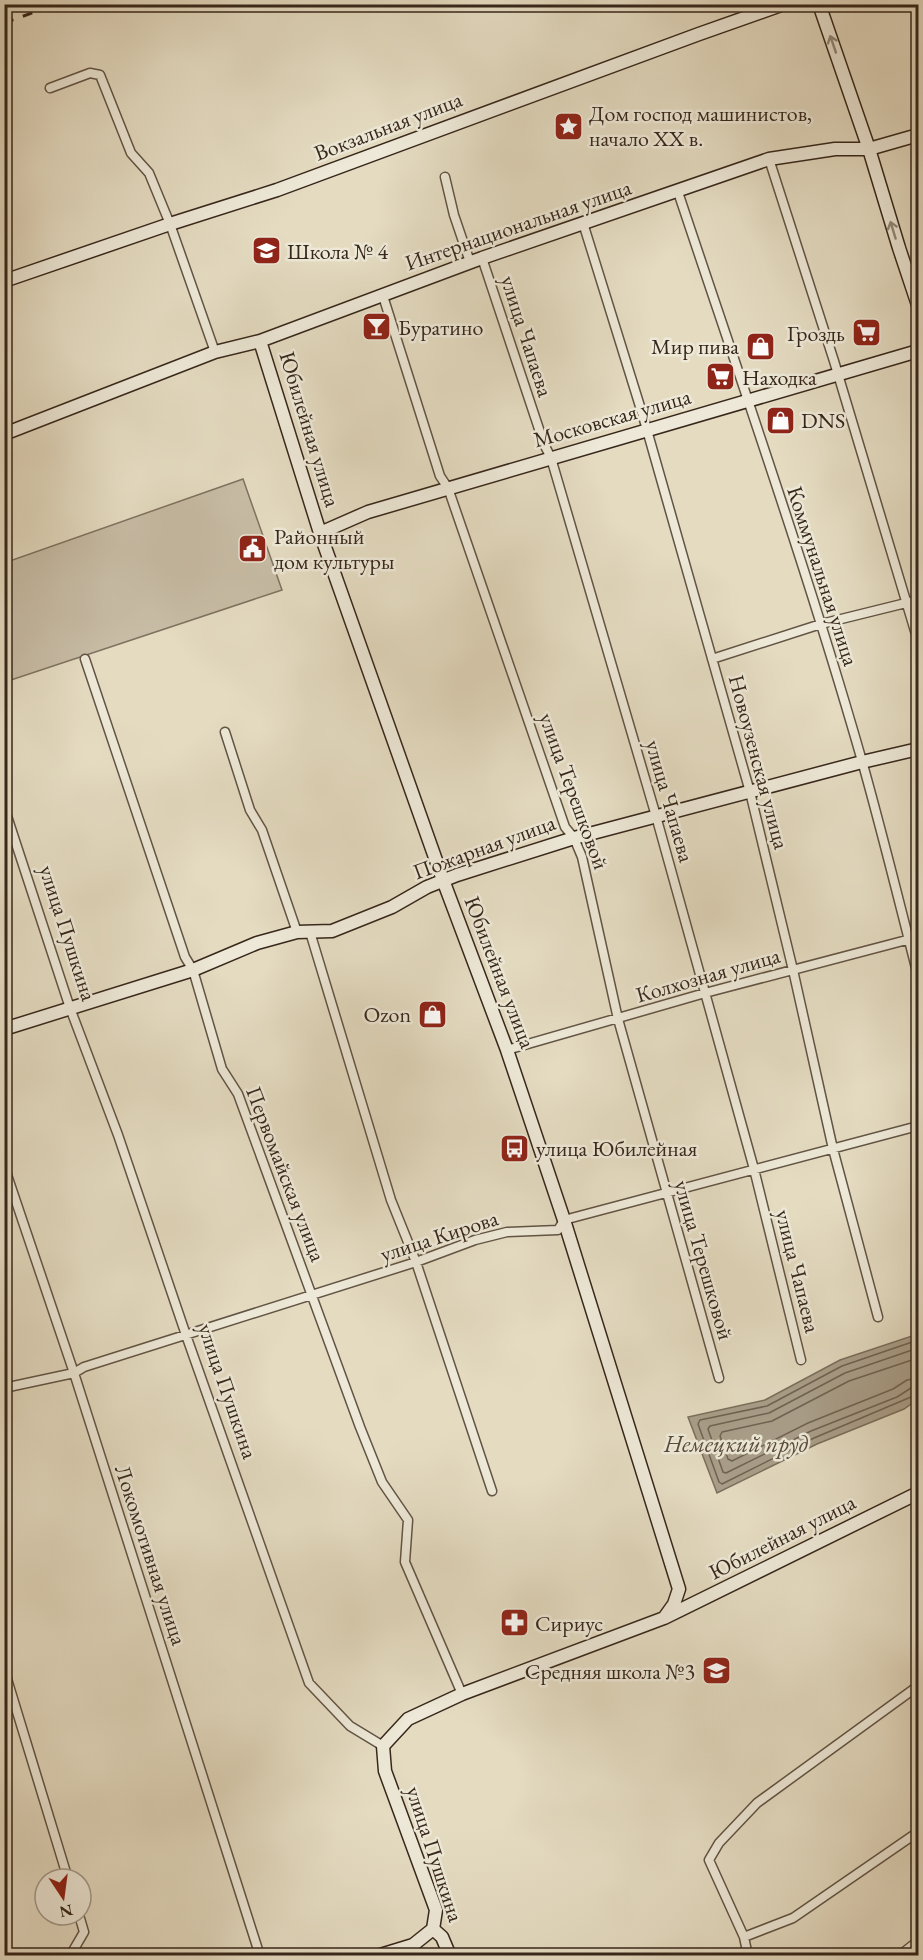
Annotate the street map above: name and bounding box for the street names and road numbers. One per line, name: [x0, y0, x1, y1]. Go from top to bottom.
street label: Вокзальная улица: [310, 84, 466, 168]
street label: Интернациональная улица: [401, 173, 635, 277]
street label: улица Чапаева: [494, 272, 560, 401]
street label: Юбилейная улица: [273, 348, 348, 511]
street label: Московская улица: [530, 382, 694, 454]
street label: Коммунальная улица: [780, 483, 866, 670]
street label: Новоузенская улица: [722, 672, 796, 853]
street label: улица Терешковой: [532, 709, 616, 874]
street label: улица Чапаева: [639, 736, 701, 866]
street label: Пожарная улица: [409, 808, 559, 886]
street label: улица Пушкина: [32, 861, 104, 1005]
street label: Юбилейная улица: [458, 892, 543, 1053]
street label: Колхозная улица: [633, 941, 784, 1009]
street label: Первомайская улица: [239, 1082, 333, 1266]
street label: улица Терешковой: [667, 1177, 741, 1344]
street label: улица Кирова: [376, 1203, 502, 1269]
street label: улица Чапаева: [769, 1206, 827, 1336]
street label: улица Пушкина: [191, 1320, 265, 1463]
street label: Локомотивная улица: [108, 1461, 194, 1649]
street label: Юбилейная улица: [704, 1487, 861, 1587]
street label: улица Пушкина: [399, 1782, 471, 1926]

